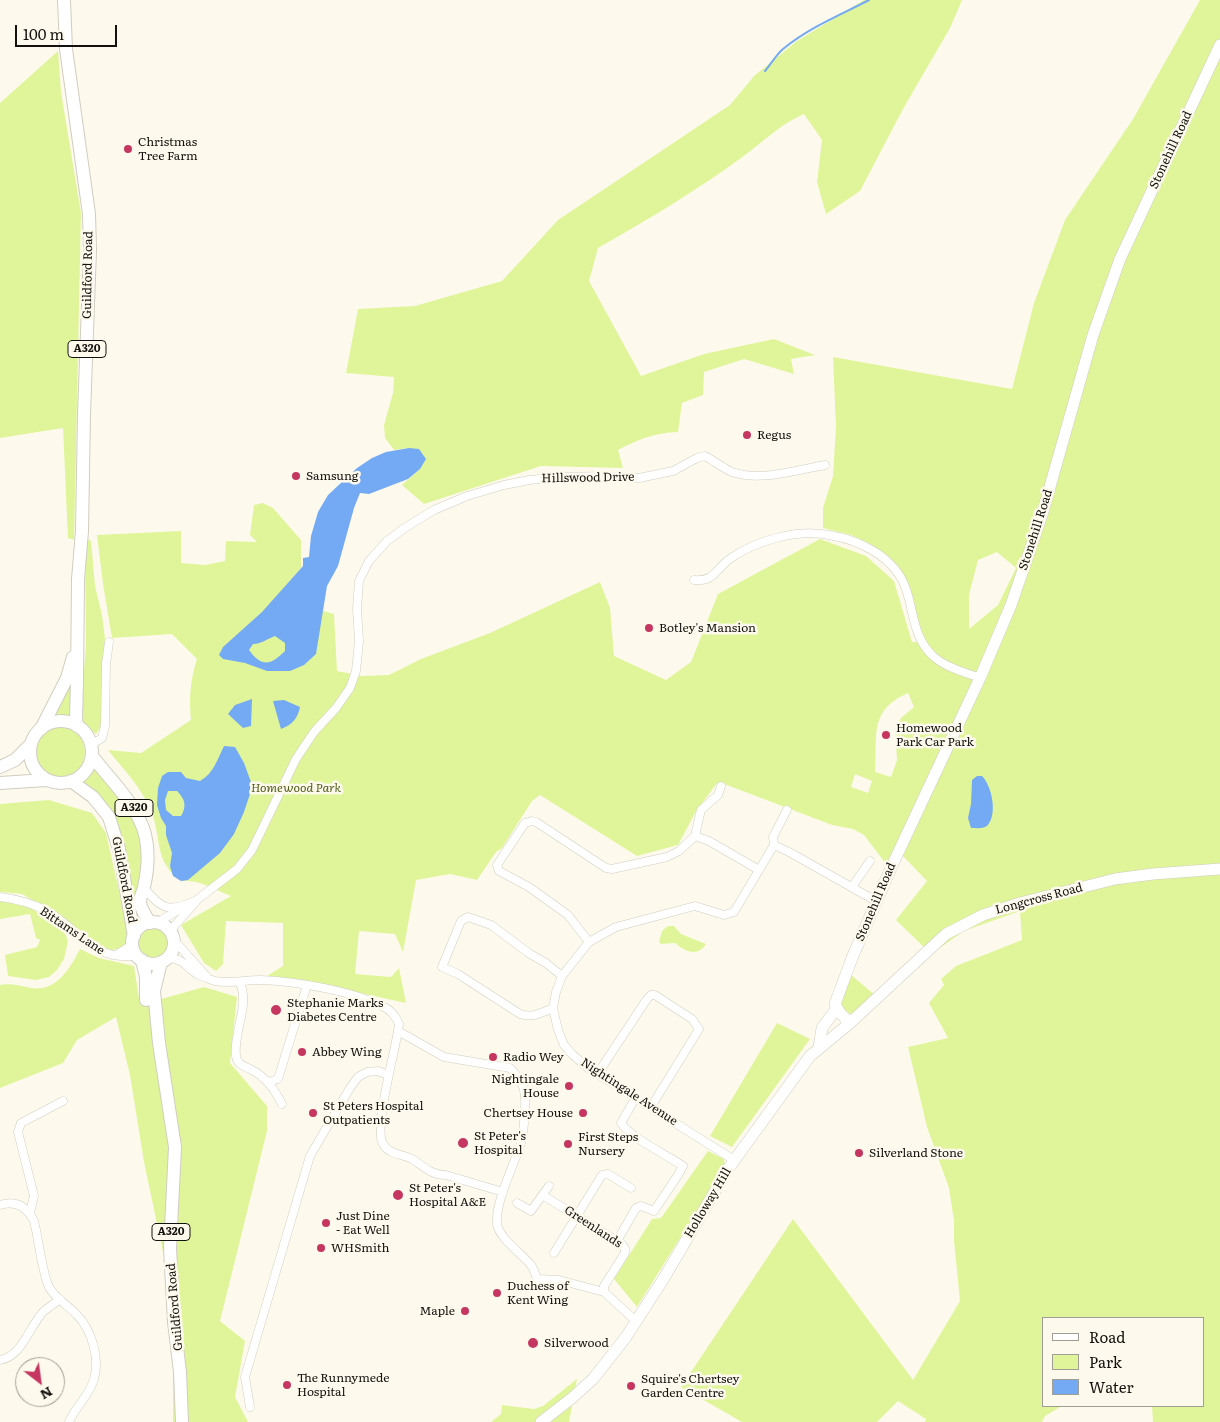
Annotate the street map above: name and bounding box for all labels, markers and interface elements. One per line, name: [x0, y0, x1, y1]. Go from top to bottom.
scale bar: [18, 15, 120, 47]
text: 100 m: [23, 22, 64, 45]
street label: Stonehill Road: [1147, 109, 1195, 191]
place label: Christmas Tree Farm: [138, 135, 198, 163]
marker: Christmas Tree Farm: [122, 143, 134, 155]
street label: Guildford Road: [80, 231, 96, 319]
road number: A320: [68, 340, 106, 358]
place label: Regus: [757, 428, 791, 442]
marker: Regus: [741, 429, 753, 441]
place label: Samsung: [306, 469, 359, 483]
marker: Samsung: [290, 470, 302, 482]
street label: Hillswood Drive: [541, 470, 635, 486]
street label: Stonehill Road: [1016, 488, 1056, 572]
place label: Botley's Mansion: [659, 621, 756, 635]
marker: Botley's Mansion: [643, 622, 655, 634]
place label: Homewood Park Car Park: [896, 721, 974, 749]
marker: Homewood Park Car Park: [880, 729, 892, 741]
park label: Homewood Park: [251, 781, 341, 795]
road number: A320: [115, 800, 153, 816]
street label: Guildford Road: [109, 836, 139, 924]
street label: Stonehill Road: [853, 860, 899, 944]
street label: Longcross Road: [994, 880, 1084, 918]
street label: Bittams Lane: [37, 904, 107, 958]
place label: Stephanie Marks Diabetes Centre: [287, 996, 383, 1024]
marker: Stephanie Marks Diabetes Centre: [269, 1003, 283, 1017]
place label: Abbey Wing: [312, 1045, 382, 1059]
marker: Abbey Wing: [296, 1046, 308, 1058]
place label: Radio Wey: [503, 1050, 564, 1064]
marker: Radio Wey: [487, 1051, 499, 1063]
street label: Nightingale Avenue: [578, 1055, 680, 1129]
place label: Nightingale House: [491, 1072, 559, 1100]
marker: Nightingale House: [563, 1080, 575, 1092]
place label: St Peters Hospital Outpatients: [323, 1099, 423, 1127]
place label: Chertsey House: [484, 1106, 573, 1120]
marker: St Peters Hospital Outpatients: [307, 1107, 319, 1119]
marker: Chertsey House: [577, 1107, 589, 1119]
place label: St Peter's Hospital: [474, 1129, 526, 1157]
place label: First Steps Nursery: [578, 1130, 638, 1158]
marker: St Peter's Hospital: [456, 1136, 470, 1150]
marker: First Steps Nursery: [562, 1138, 574, 1150]
place label: Silverland Stone: [869, 1146, 963, 1160]
marker: Silverland Stone: [853, 1147, 865, 1159]
street label: Holloway Hill: [681, 1165, 735, 1241]
place label: St Peter's Hospital A&E: [409, 1181, 486, 1209]
marker: St Peter's Hospital A&E: [391, 1188, 405, 1202]
street label: Greenlands: [561, 1203, 625, 1251]
place label: Just Dine - Eat Well: [336, 1209, 390, 1237]
marker: Just Dine - Eat Well: [320, 1217, 332, 1229]
road number: A320: [152, 1224, 190, 1240]
place label: WHSmith: [331, 1241, 389, 1255]
marker: WHSmith: [315, 1242, 327, 1254]
street label: Guildford Road: [164, 1263, 186, 1351]
place label: Duchess of Kent Wing: [507, 1279, 569, 1307]
marker: Duchess of Kent Wing: [491, 1287, 503, 1299]
place label: Maple: [420, 1304, 455, 1318]
marker: Maple: [459, 1305, 471, 1317]
legend: [1042, 1317, 1205, 1407]
text: Road: [1089, 1325, 1125, 1348]
marker: Silverwood: [526, 1336, 540, 1350]
place label: Silverwood: [544, 1336, 609, 1350]
text: Park: [1089, 1350, 1122, 1373]
north arrow: [15, 1357, 65, 1407]
place label: The Runnymede Hospital: [297, 1371, 389, 1399]
place label: Squire's Chertsey Garden Centre: [641, 1372, 739, 1400]
text: Water: [1089, 1375, 1134, 1398]
marker: The Runnymede Hospital: [281, 1379, 293, 1391]
marker: Squire's Chertsey Garden Centre: [625, 1380, 637, 1392]
text: N: [37, 1383, 57, 1406]

